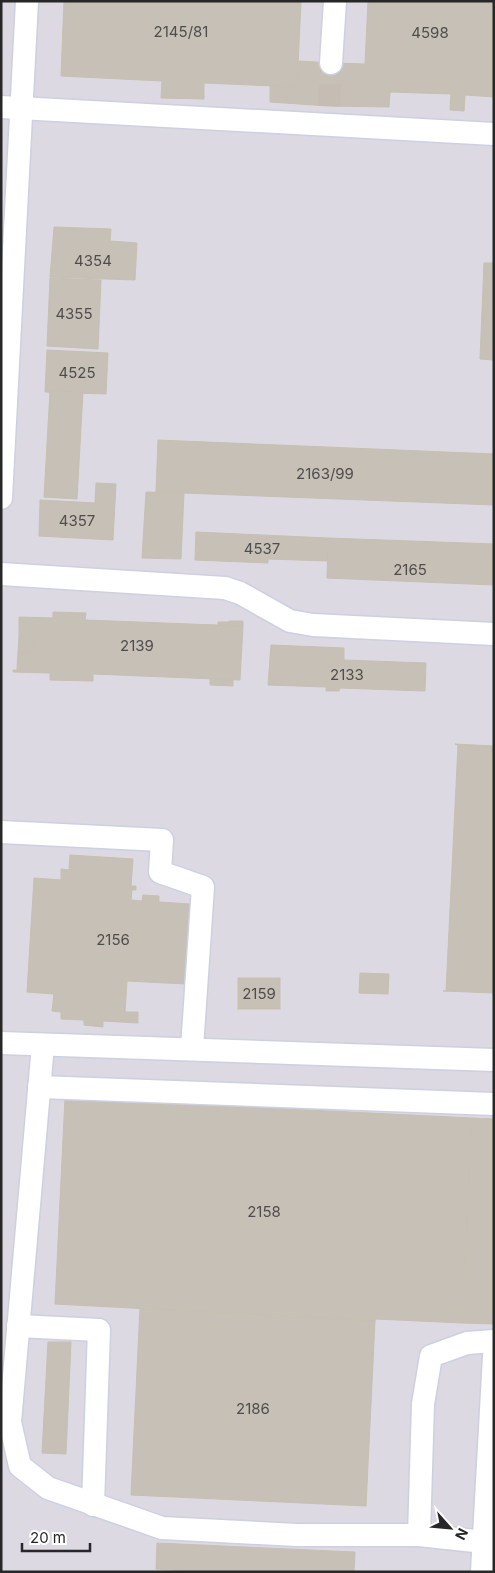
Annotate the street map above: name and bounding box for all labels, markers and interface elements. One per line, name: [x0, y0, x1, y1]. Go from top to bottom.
house number: 2145/81: [154, 22, 208, 41]
house number: 4598: [411, 23, 449, 42]
house number: 4354: [74, 251, 112, 270]
house number: 4355: [55, 304, 93, 323]
house number: 4525: [58, 363, 96, 382]
house number: 2163/99: [296, 464, 354, 483]
house number: 4357: [59, 511, 95, 530]
house number: 4537: [244, 539, 280, 558]
house number: 2165: [393, 560, 427, 579]
house number: 2139: [120, 636, 154, 655]
house number: 2133: [330, 665, 364, 684]
house number: 2156: [96, 930, 130, 949]
house number: 2159: [242, 984, 276, 1003]
house number: 2158: [247, 1202, 281, 1221]
house number: 2186: [236, 1399, 270, 1418]
north arrow: [425, 1503, 475, 1553]
scale bar: [22, 1520, 90, 1552]
text: N: [452, 1526, 472, 1543]
text: 20 m: [30, 1528, 66, 1547]

